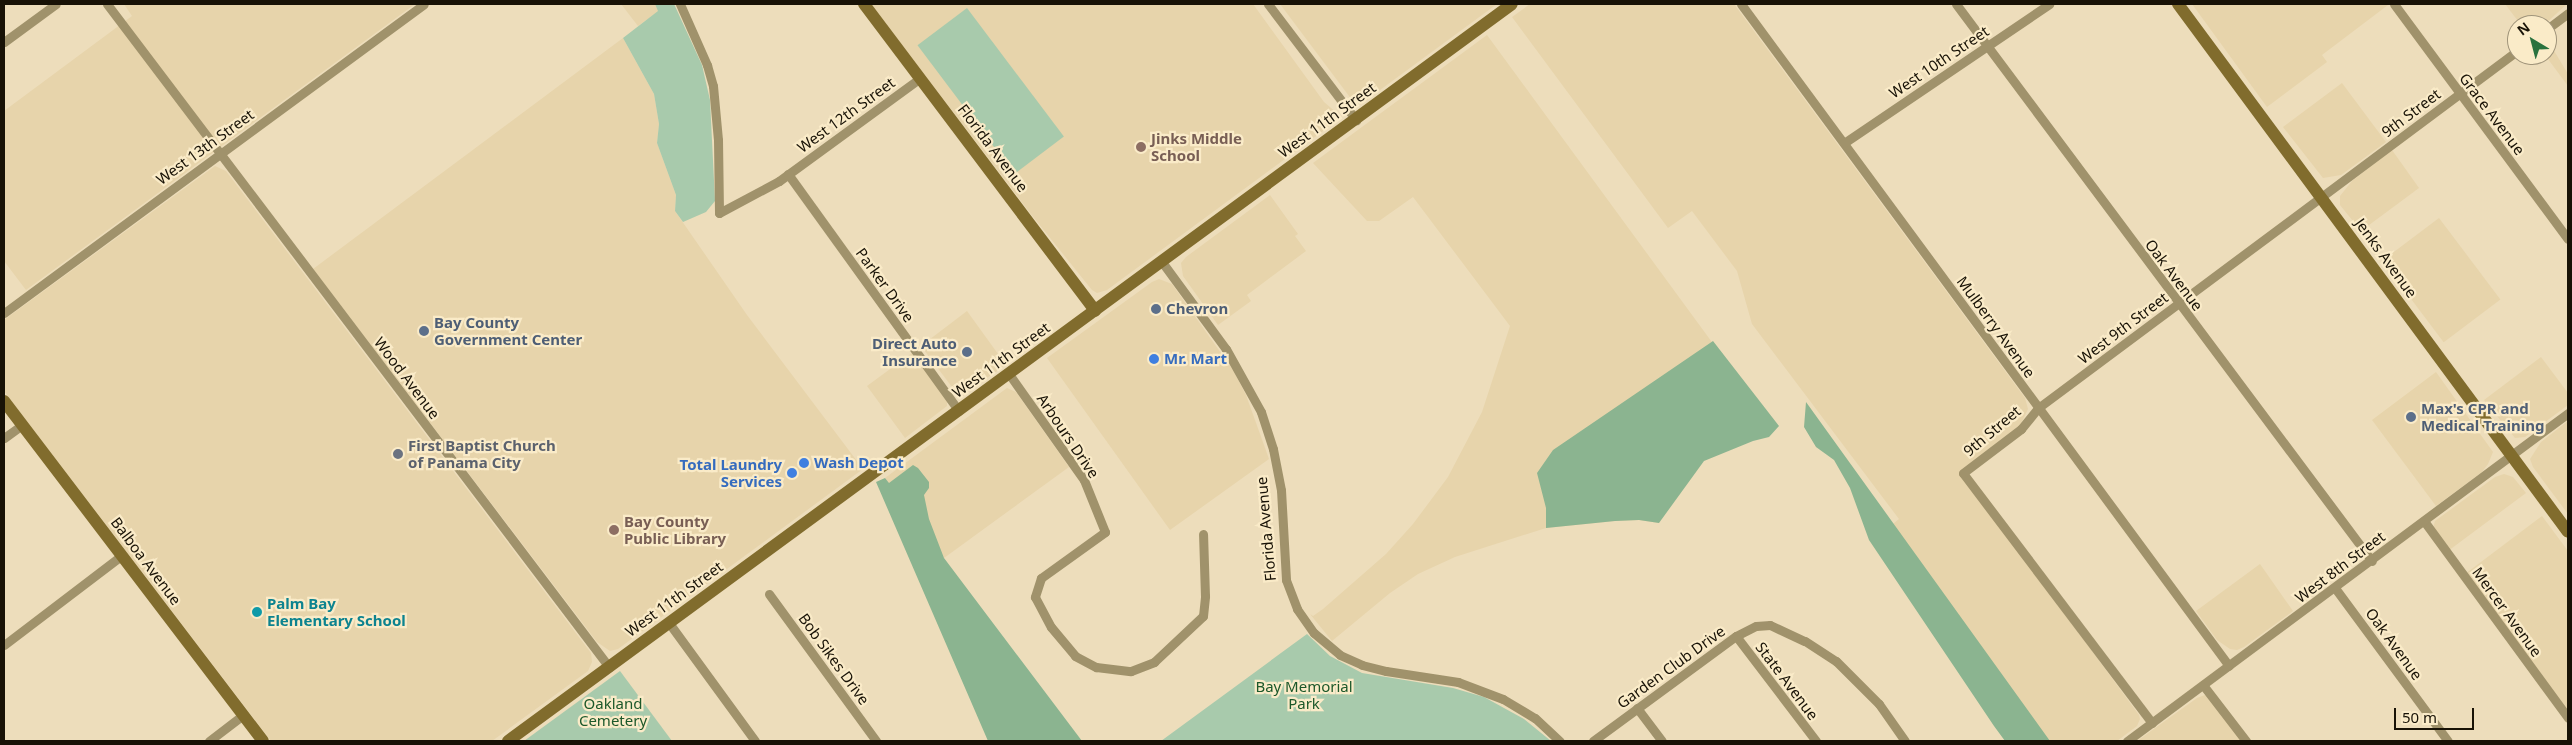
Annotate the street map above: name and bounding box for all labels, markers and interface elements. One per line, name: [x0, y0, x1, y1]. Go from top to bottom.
north arrow: [2507, 15, 2557, 65]
text: N: [2513, 17, 2534, 39]
street label: West 10th Street: [1886, 22, 1992, 102]
street label: Grace Avenue: [2455, 70, 2529, 158]
street label: West 12th Street: [794, 74, 898, 156]
street label: West 11th Street: [1275, 79, 1379, 161]
street label: 9th Street: [2378, 85, 2444, 141]
street label: Florida Avenue: [954, 101, 1032, 195]
street label: West 13th Street: [153, 106, 257, 188]
place label: Jinks Middle School: [1151, 129, 1242, 164]
marker: Jinks Middle School: [1135, 141, 1147, 153]
street label: Jenks Avenue: [2351, 215, 2421, 301]
street label: Oak Avenue: [2141, 236, 2207, 314]
street label: Parker Drive: [852, 244, 918, 326]
street label: Mulberry Avenue: [1953, 273, 2039, 381]
street label: West 9th Street: [2075, 288, 2171, 368]
place label: Chevron: [1166, 300, 1228, 318]
marker: Chevron: [1150, 303, 1162, 315]
place label: Bay County Government Center: [434, 313, 582, 348]
street label: West 11th Street: [949, 319, 1053, 401]
marker: Bay County Government Center: [418, 325, 430, 337]
street label: Wood Avenue: [370, 334, 444, 422]
place label: Direct Auto Insurance: [872, 334, 957, 369]
marker: Direct Auto Insurance: [961, 346, 973, 358]
place label: Mr. Mart: [1164, 350, 1227, 368]
marker: Mr. Mart: [1148, 353, 1160, 365]
street label: Arbours Drive: [1033, 390, 1103, 482]
place label: Max's CPR and Medical Training: [2421, 399, 2544, 434]
street label: 9th Street: [1960, 402, 2024, 460]
marker: Max's CPR and Medical Training: [2405, 411, 2417, 423]
place label: First Baptist Church of Panama City: [408, 436, 556, 471]
marker: First Baptist Church of Panama City: [392, 448, 404, 460]
place label: Wash Depot: [814, 454, 904, 472]
place label: Total Laundry Services: [680, 455, 782, 490]
marker: Wash Depot: [798, 457, 810, 469]
marker: Total Laundry Services: [786, 467, 798, 479]
street label: Florida Avenue: [1252, 476, 1280, 582]
place label: Bay County Public Library: [624, 512, 726, 547]
street label: Balboa Avenue: [107, 514, 185, 608]
marker: Bay County Public Library: [608, 524, 620, 536]
street label: West 8th Street: [2292, 527, 2388, 607]
street label: West 11th Street: [622, 558, 726, 640]
street label: Mercer Avenue: [2468, 564, 2546, 660]
place label: Palm Bay Elementary School: [267, 594, 406, 629]
street label: Oak Avenue: [2362, 604, 2426, 684]
marker: Palm Bay Elementary School: [251, 606, 263, 618]
street label: Bob Sikes Drive: [795, 610, 873, 708]
street label: Garden Club Drive: [1614, 622, 1728, 712]
street label: State Avenue: [1752, 639, 1822, 723]
park label: Bay Memorial Park: [1255, 677, 1353, 712]
park label: Oakland Cemetery: [579, 694, 647, 729]
scale bar: [2397, 698, 2477, 730]
text: 50 m: [2402, 707, 2437, 727]

